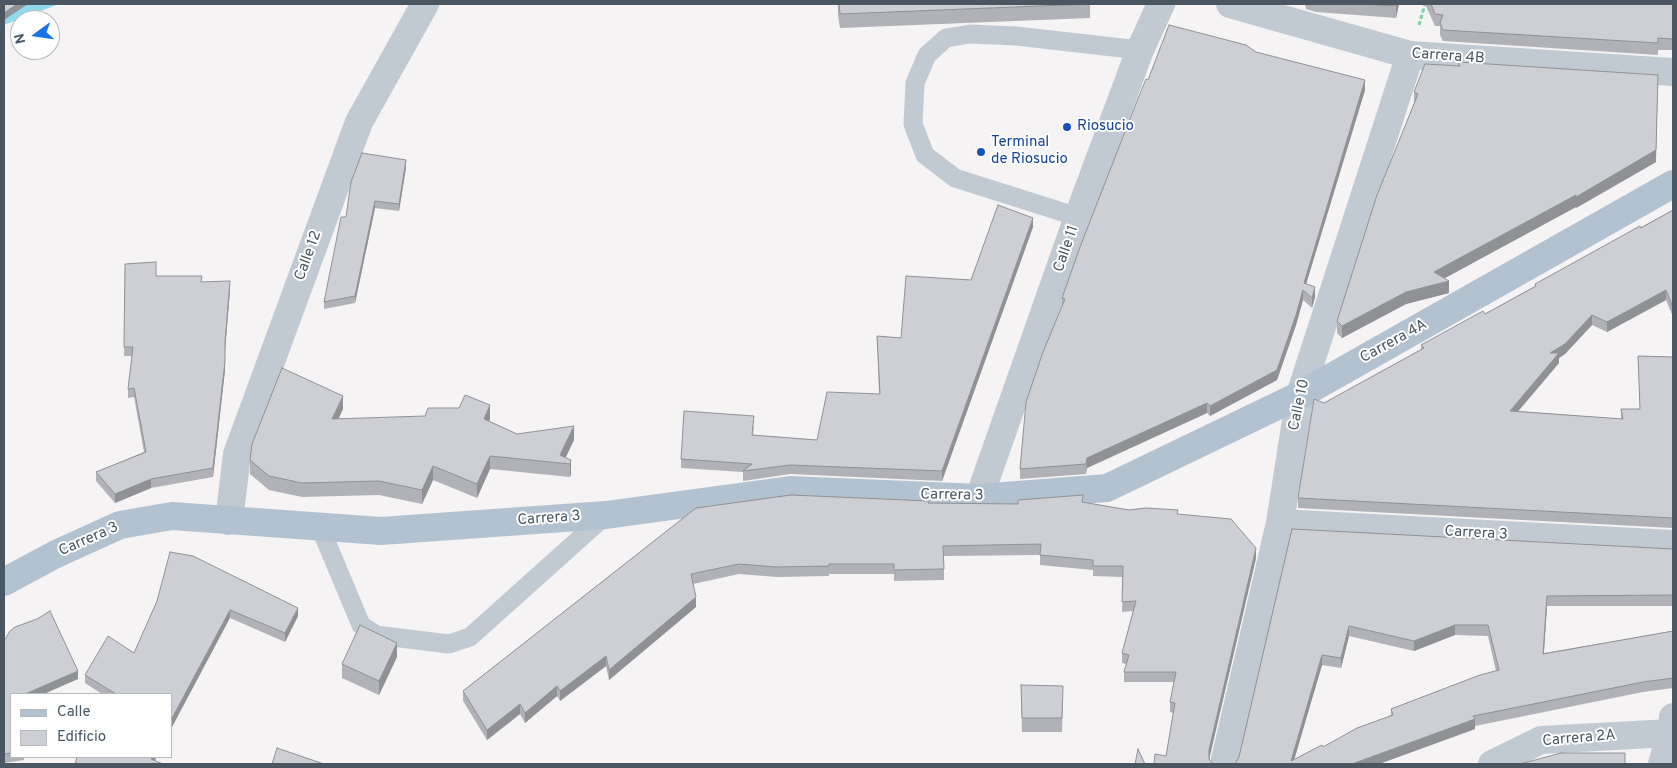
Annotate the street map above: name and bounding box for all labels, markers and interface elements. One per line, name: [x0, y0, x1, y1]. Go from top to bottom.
north arrow: [10, 10, 60, 60]
text: N: [11, 32, 30, 45]
street label: Carrera 4B: [1411, 45, 1485, 69]
place label: Riosucio: [1077, 118, 1134, 136]
marker: Riosucio: [1061, 121, 1073, 133]
place label: Terminal de Riosucio: [991, 134, 1068, 169]
marker: Terminal de Riosucio: [975, 146, 987, 158]
street label: Calle 11: [1051, 223, 1083, 275]
street label: Calle 12: [292, 229, 326, 283]
street label: Carrera 4A: [1358, 316, 1430, 368]
street label: Calle 10: [1286, 378, 1314, 432]
street label: Carrera 3: [920, 486, 984, 506]
street label: Carrera 3: [517, 508, 581, 530]
street label: Carrera 3: [56, 519, 122, 561]
street label: Carrera 3: [1444, 523, 1508, 545]
legend: [10, 693, 172, 758]
text: Calle: [57, 703, 91, 722]
street label: Carrera 2A: [1542, 727, 1616, 751]
text: Edificio: [57, 728, 106, 747]

